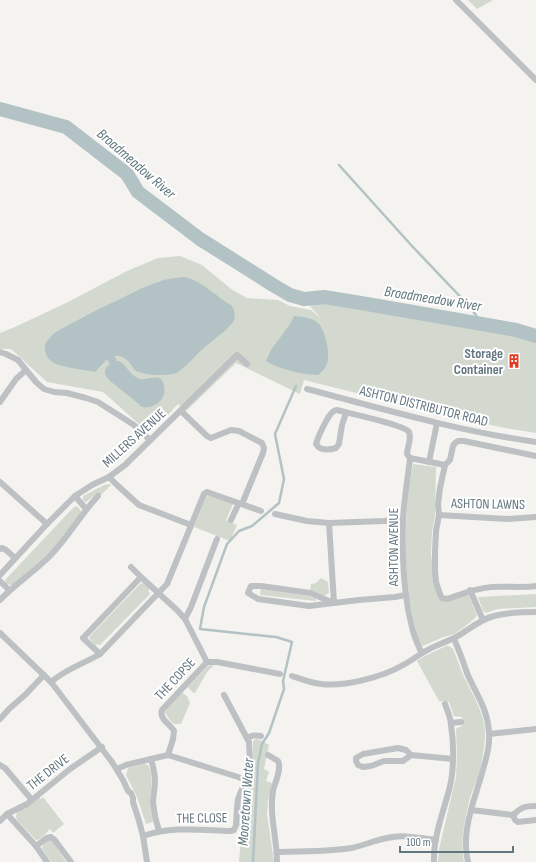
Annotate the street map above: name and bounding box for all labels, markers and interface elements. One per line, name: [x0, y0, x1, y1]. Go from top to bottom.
water label: Broadmeadow River: [93, 125, 180, 204]
water label: Broadmeadow River: [383, 282, 484, 316]
place label: Storage Container: [454, 345, 504, 378]
building icon: Storage Container: [506, 353, 522, 369]
street label: ASHTON DISTRIBUTOR ROAD: [357, 382, 490, 430]
street label: MILLERS AVENUE: [99, 405, 169, 471]
street label: ASHTON LAWNS: [450, 495, 525, 513]
street label: ASHTON AVENUE: [385, 508, 402, 587]
street label: THE COPSE: [151, 654, 199, 704]
street label: THE DRIVE: [23, 750, 73, 794]
water label: Mooretown Water: [233, 757, 259, 847]
street label: THE CLOSE: [176, 809, 228, 827]
scale bar: [400, 828, 513, 854]
text: 100 m: [406, 835, 431, 850]

